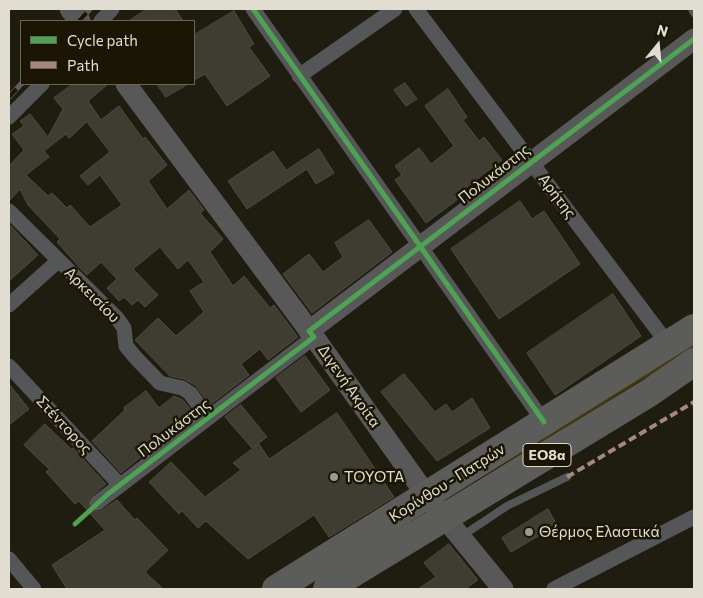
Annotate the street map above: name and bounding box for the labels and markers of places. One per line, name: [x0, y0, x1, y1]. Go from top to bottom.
place label: TOYOTA: [344, 468, 404, 486]
marker: TOYOTA: [328, 471, 340, 483]
place label: Θέρμος Ελαστικά: [539, 523, 660, 541]
marker: Θέρμος Ελαστικά: [523, 526, 535, 538]

